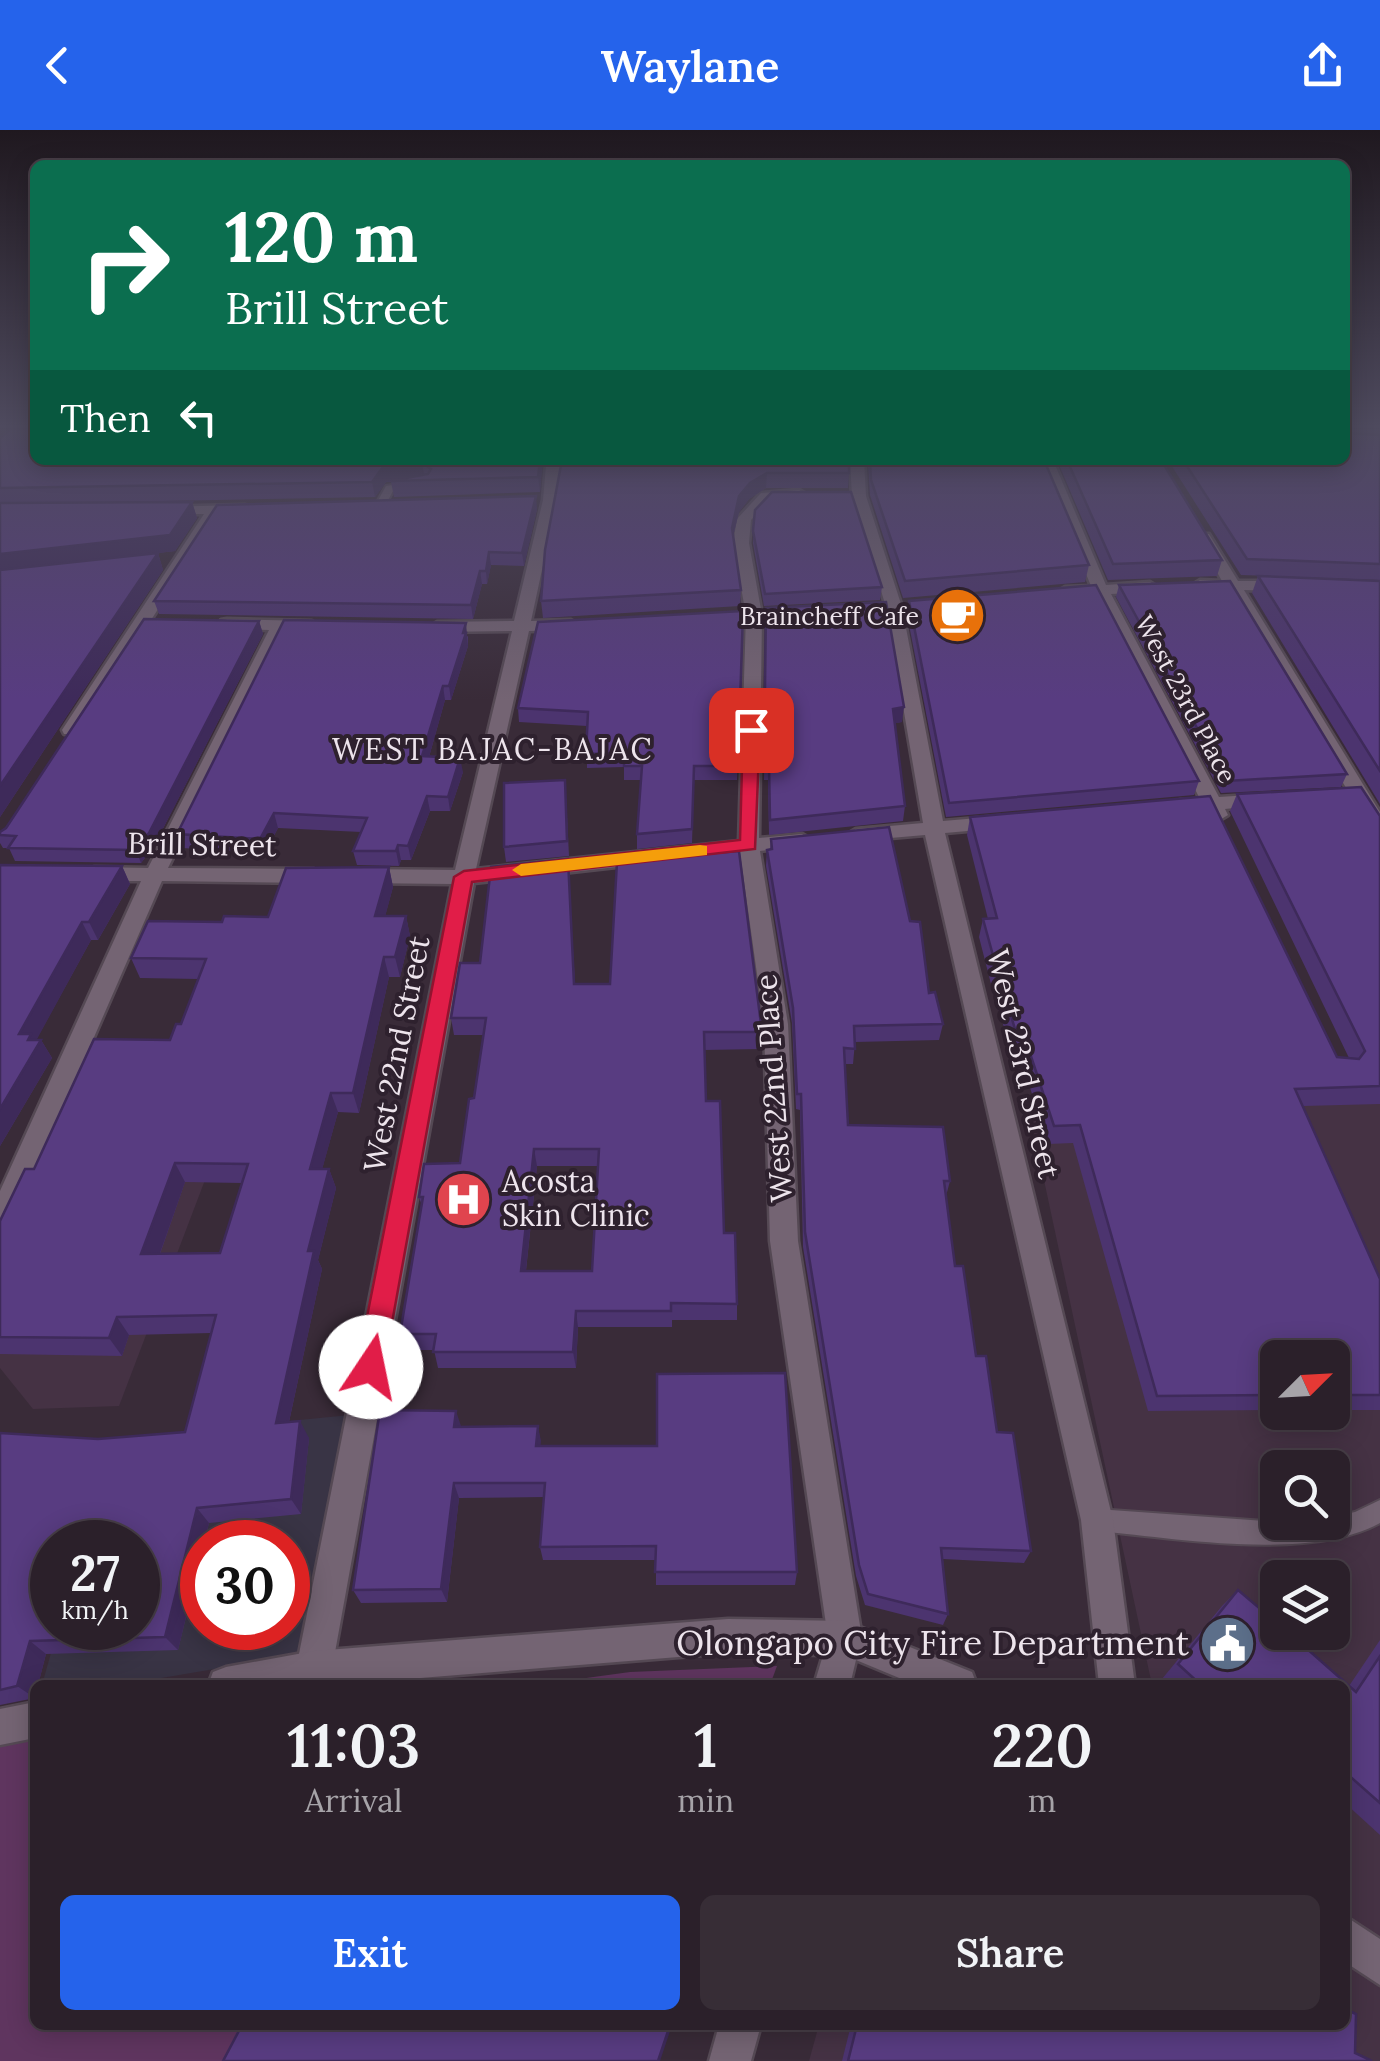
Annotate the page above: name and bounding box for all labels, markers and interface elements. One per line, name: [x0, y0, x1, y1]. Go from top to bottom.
text: Waylane: [600, 37, 780, 94]
icon: back: [30, 38, 85, 93]
icon: share: [1295, 38, 1350, 93]
text: 120 m: [225, 192, 418, 281]
icon: right: [60, 200, 190, 330]
text: Brill Street: [225, 279, 449, 336]
icon: left: [171, 390, 226, 445]
text: Then: [60, 394, 151, 442]
cafe icon: Braincheff Cafe: [928, 586, 988, 646]
place label: Braincheff Cafe: [740, 600, 919, 632]
street label: West 23rd Place: [1128, 609, 1244, 789]
pin: [709, 688, 794, 773]
icon: arrive: [724, 703, 779, 758]
district label: WEST BAJAC-BAJAC: [332, 730, 654, 768]
street label: Brill Street: [127, 824, 277, 864]
street label: West 22nd Street: [355, 932, 438, 1175]
street label: West 23rd Street: [979, 945, 1069, 1183]
street label: West 22nd Place: [746, 973, 800, 1203]
place label: Acosta Skin Clinic: [501, 1162, 650, 1234]
hospital icon: Acosta Skin Clinic: [433, 1169, 493, 1229]
position arrow: [319, 1315, 423, 1419]
north arrow: [1260, 1340, 1350, 1430]
map controls: [1260, 1340, 1350, 1650]
button: search: [1260, 1450, 1350, 1540]
speed limit sign: 30: [180, 1520, 310, 1650]
text: 27: [70, 1541, 120, 1605]
button: layers: [1260, 1560, 1350, 1650]
text: km/h: [61, 1594, 129, 1626]
public building icon: Olongapo City Fire Department: [1198, 1613, 1258, 1673]
place label: Olongapo City Fire Department: [676, 1620, 1189, 1665]
text: 11:03: [287, 1707, 420, 1783]
text: 1: [694, 1707, 718, 1783]
text: 220: [991, 1707, 1093, 1783]
text: Arrival: [305, 1780, 403, 1821]
text: min: [677, 1780, 734, 1821]
text: m: [1028, 1780, 1056, 1821]
button: Exit: [60, 1895, 680, 2010]
button: Share: [700, 1895, 1320, 2010]

